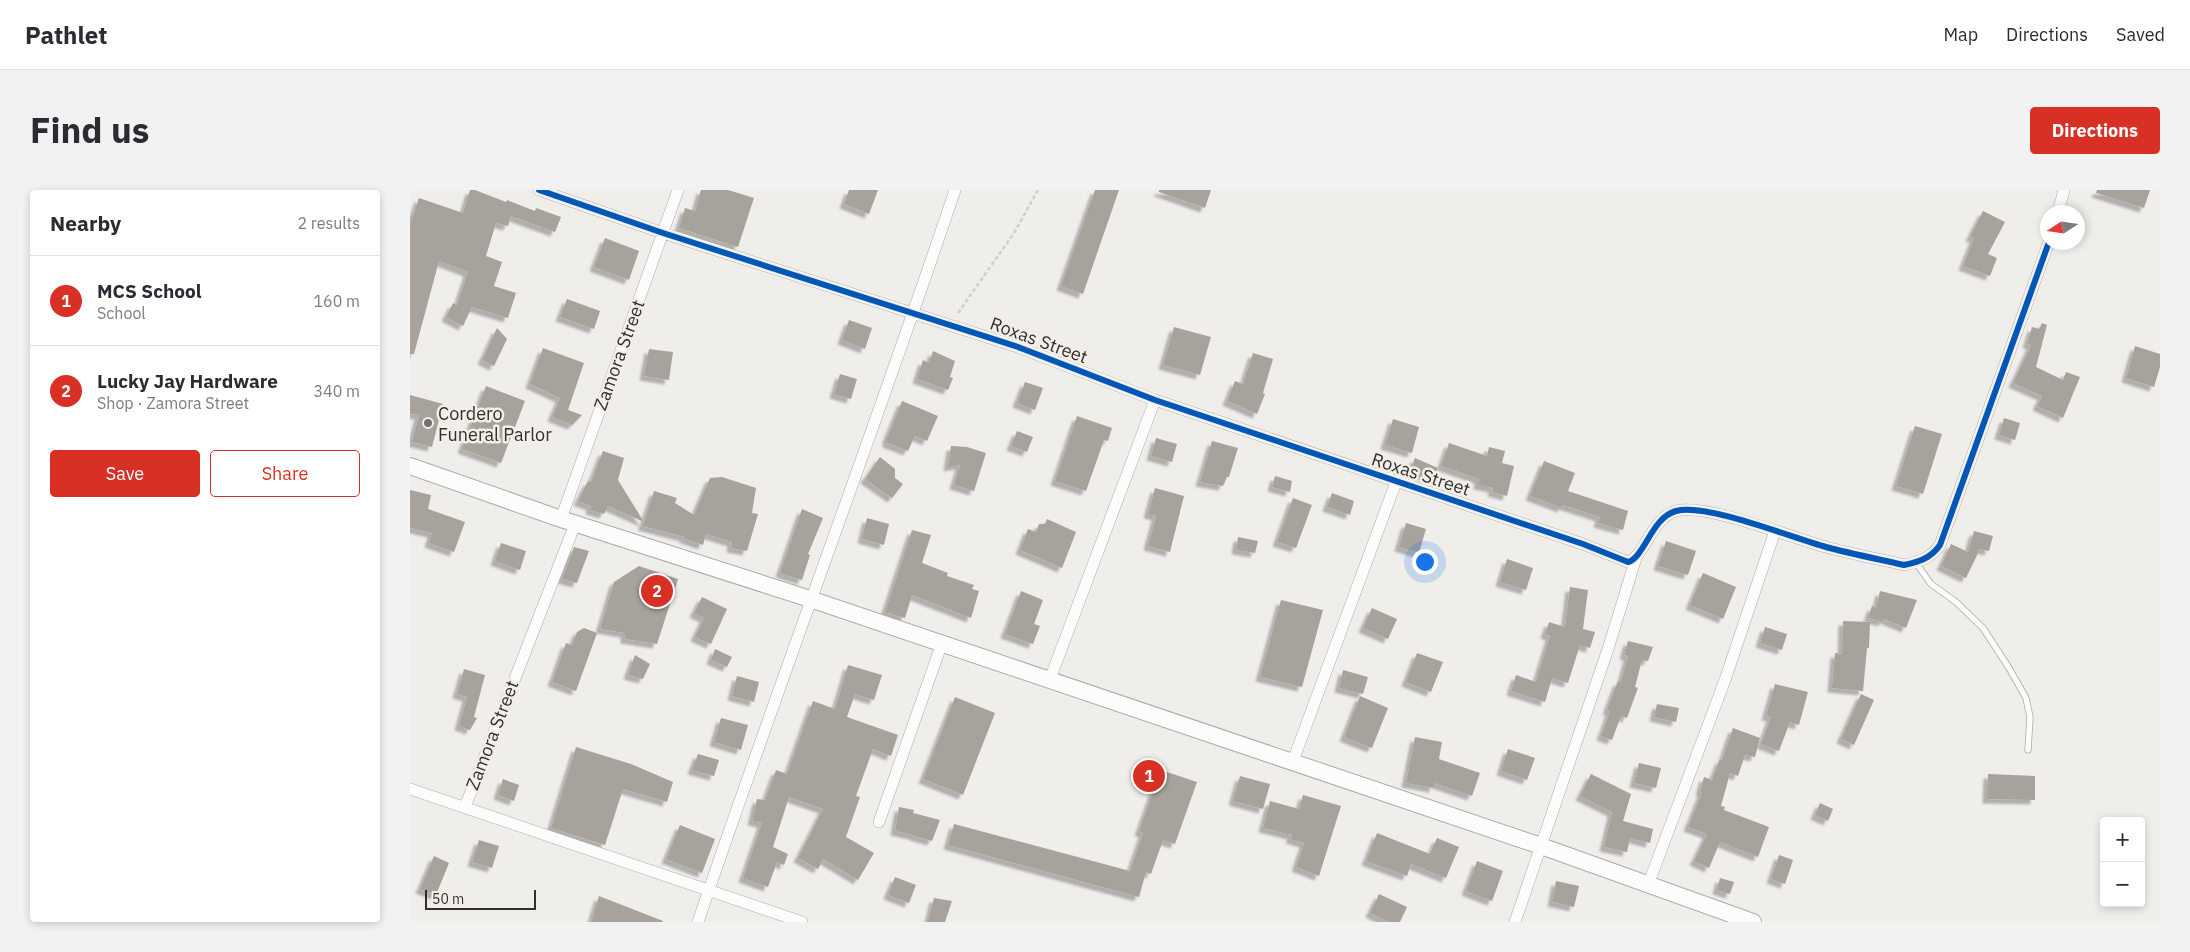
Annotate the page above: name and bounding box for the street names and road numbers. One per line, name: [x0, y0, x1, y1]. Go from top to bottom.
street label: Zamora Street: [588, 297, 650, 413]
street label: Roxas Street: [987, 312, 1091, 368]
street label: Roxas Street: [1369, 447, 1473, 501]
street label: Zamora Street: [461, 677, 523, 793]

